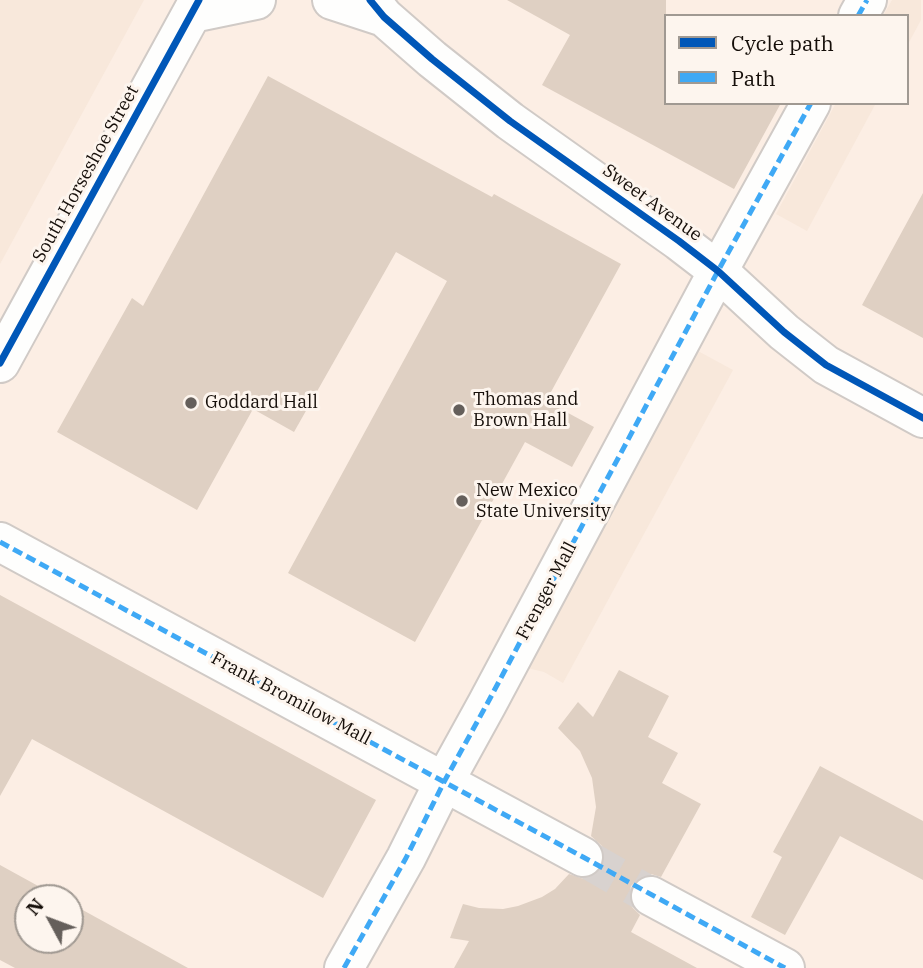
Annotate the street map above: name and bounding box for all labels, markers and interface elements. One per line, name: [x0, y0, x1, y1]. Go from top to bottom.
legend: [664, 14, 909, 105]
text: Cycle path: [731, 29, 834, 57]
text: Path: [731, 64, 776, 92]
street label: South Horseshoe Street: [28, 82, 144, 266]
street label: Sweet Avenue: [598, 160, 706, 246]
place label: Thomas and Brown Hall: [473, 389, 578, 432]
place label: Goddard Hall: [205, 392, 318, 414]
marker: Goddard Hall: [183, 395, 199, 411]
marker: Thomas and Brown Hall: [451, 402, 467, 418]
place label: New Mexico State University: [476, 480, 611, 522]
marker: New Mexico State University: [454, 493, 470, 509]
street label: Frenger Mall: [512, 538, 582, 644]
street label: Frank Bromilow Mall: [207, 648, 375, 750]
north arrow: [14, 884, 84, 954]
text: N: [21, 893, 49, 920]

